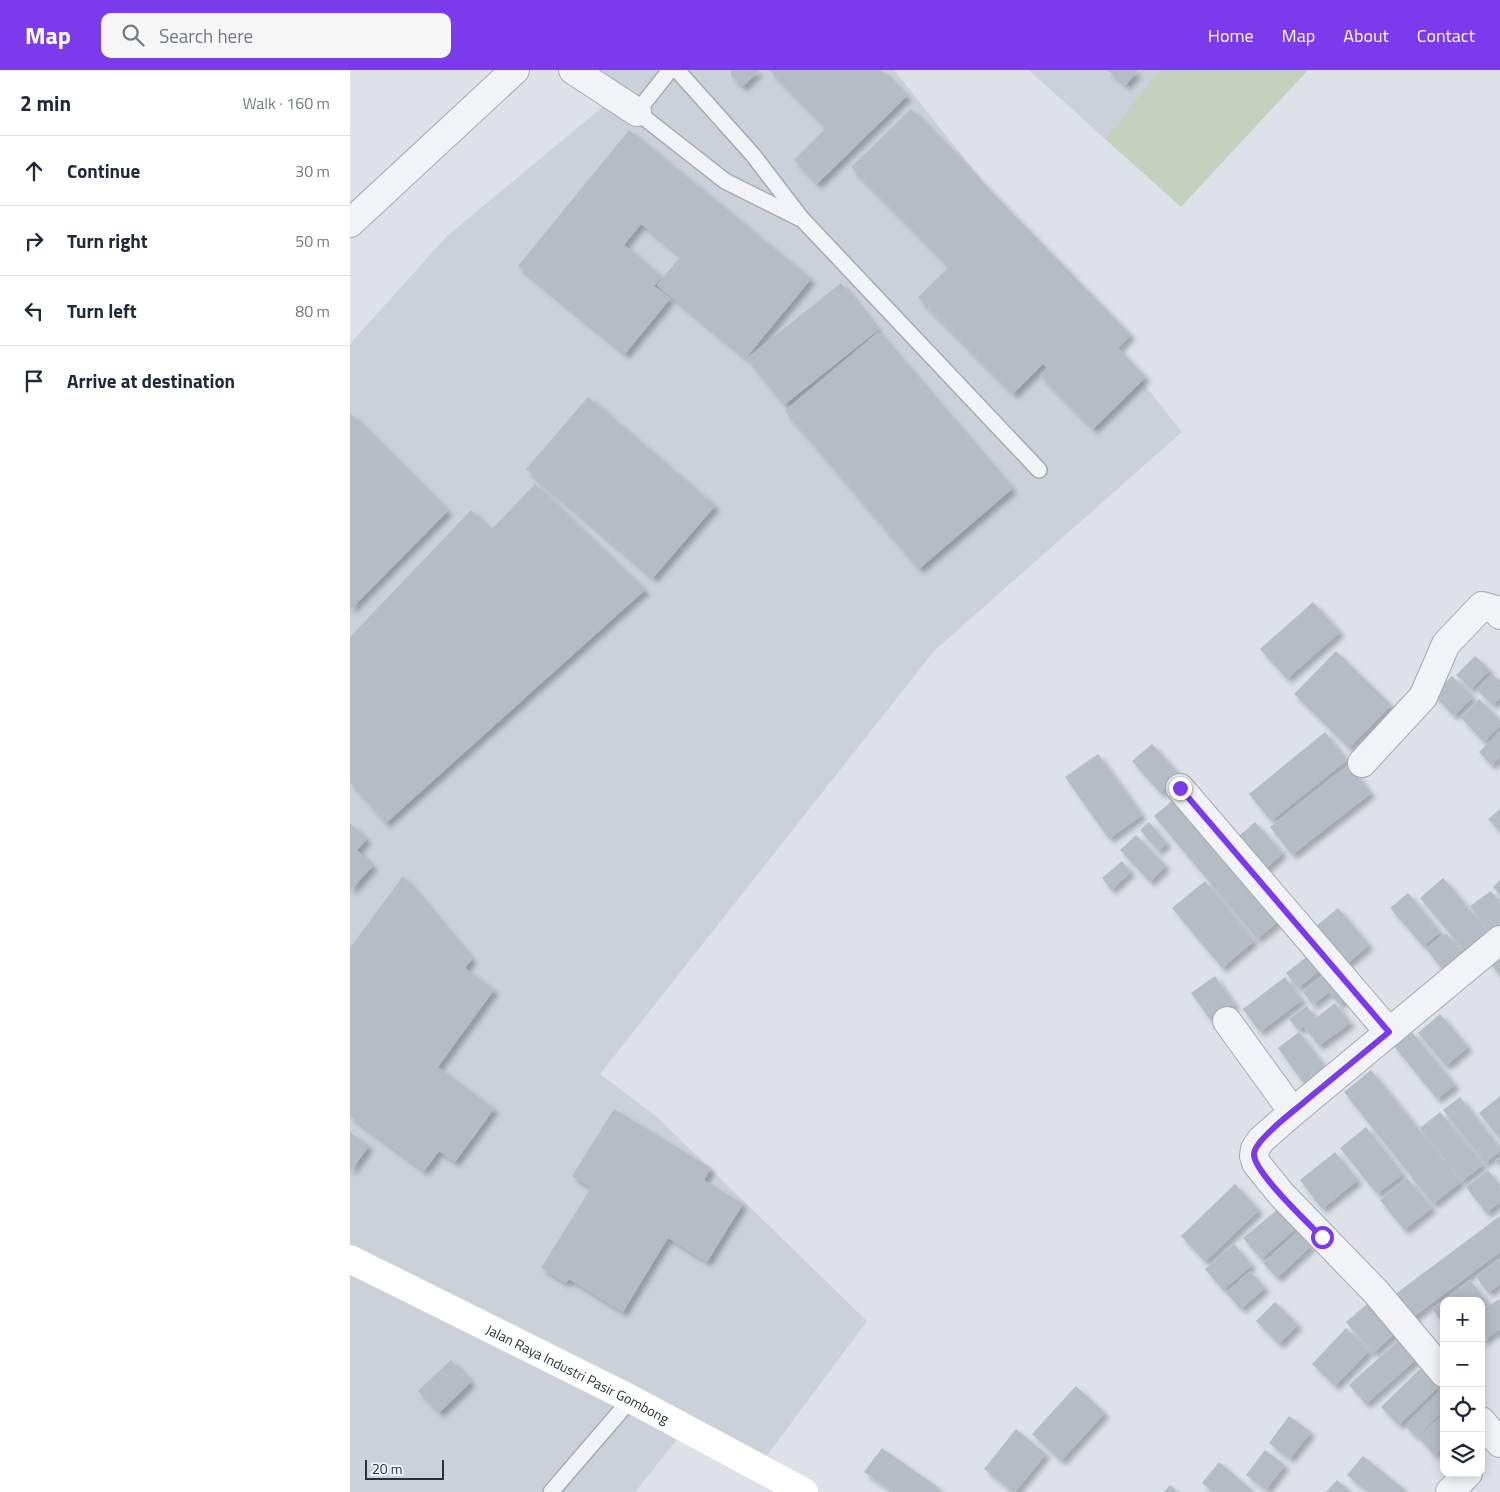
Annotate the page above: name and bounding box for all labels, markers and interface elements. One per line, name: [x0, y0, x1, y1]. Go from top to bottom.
search box: [101, 13, 451, 58]
text: Map: [25, 17, 71, 53]
icon: search: [119, 21, 147, 49]
text: Search here: [159, 21, 253, 50]
text: Home: [1208, 22, 1254, 49]
text: Map: [1282, 22, 1315, 49]
text: About: [1343, 22, 1389, 49]
text: Contact: [1417, 22, 1475, 49]
text: 2 min: [20, 87, 71, 119]
text: Walk · 160 m: [242, 91, 330, 115]
text: Continue: [67, 156, 140, 185]
icon: ahead: [20, 157, 48, 185]
text: 30 m: [295, 159, 330, 183]
text: Turn right: [67, 226, 148, 255]
icon: right: [20, 227, 48, 255]
text: 50 m: [295, 229, 330, 253]
text: Turn left: [67, 296, 137, 325]
icon: left: [20, 297, 48, 325]
text: 80 m: [295, 299, 330, 323]
text: Arrive at destination: [67, 366, 235, 395]
icon: arrive: [20, 367, 48, 395]
route end: [1169, 777, 1192, 800]
route start: [1311, 1226, 1334, 1249]
map controls: [1440, 1297, 1485, 1477]
button: +: [1440, 1297, 1485, 1342]
street label: Jalan Raya Industri Pasir Gombong: [483, 1318, 673, 1428]
button: −: [1440, 1342, 1485, 1387]
button: locate: [1440, 1387, 1485, 1432]
button: layers: [1440, 1432, 1485, 1477]
scale bar: [365, 1457, 444, 1480]
text: 20 m: [372, 1458, 402, 1479]

